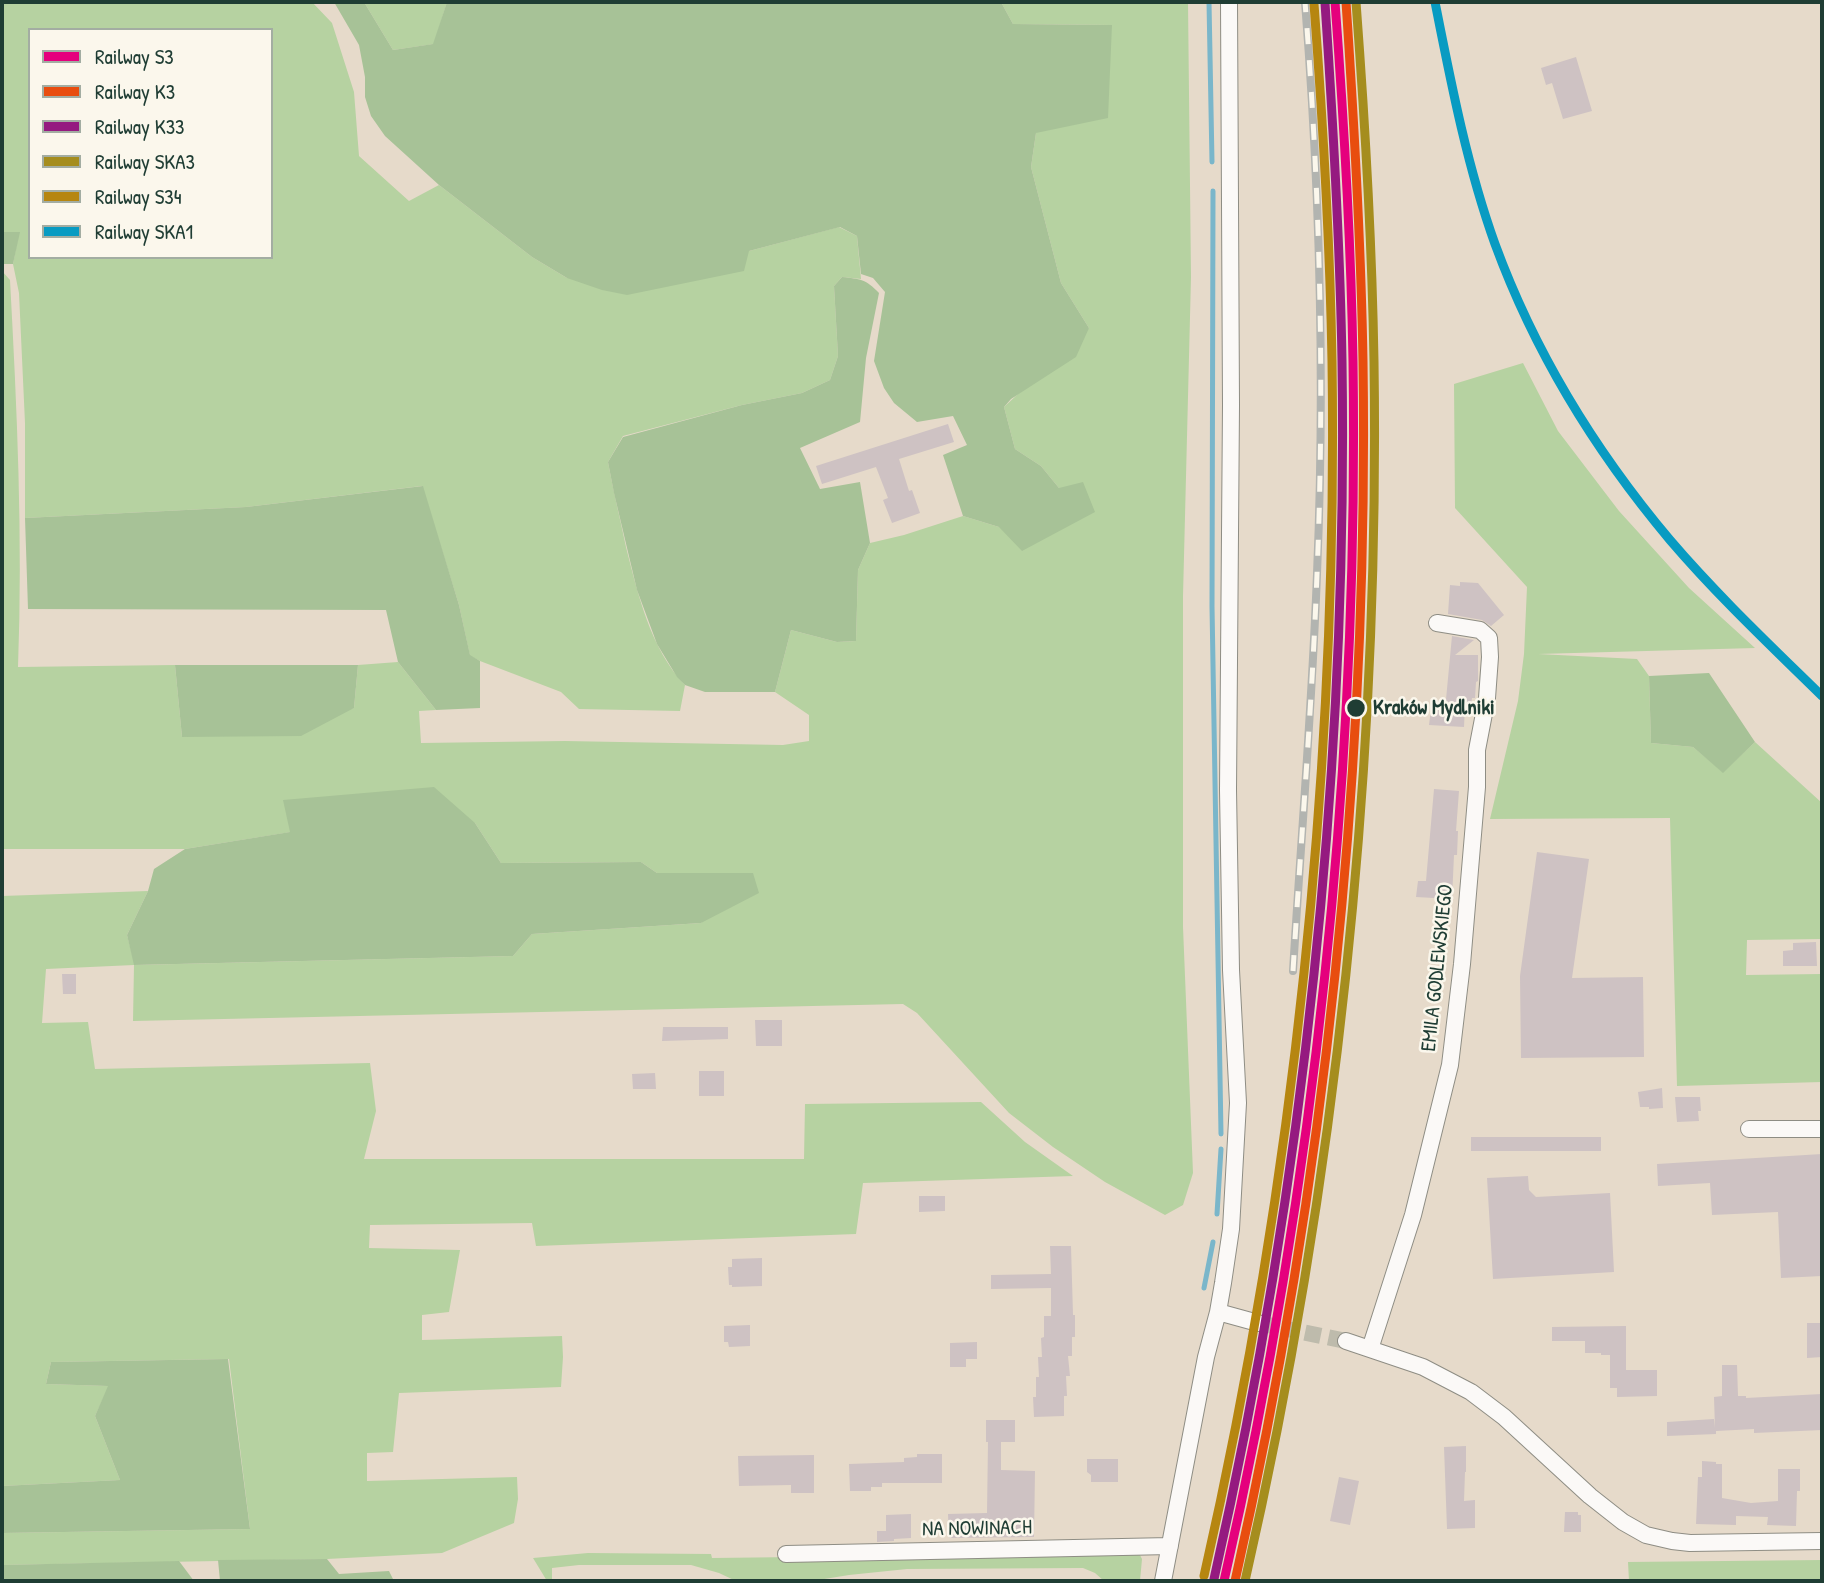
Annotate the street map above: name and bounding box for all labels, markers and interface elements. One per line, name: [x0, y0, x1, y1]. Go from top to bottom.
legend: [28, 28, 273, 259]
text: Railway S3: [95, 42, 174, 71]
text: Railway K3: [95, 77, 175, 106]
text: Railway K33: [95, 112, 185, 141]
text: Railway SKA3: [95, 147, 195, 176]
text: Railway S34: [95, 182, 182, 211]
text: Railway SKA1: [95, 217, 193, 246]
place label: Kraków Mydlniki: [1373, 695, 1495, 721]
marker: Kraków Mydlniki: [1345, 697, 1367, 719]
street label: EMILA GODLEWSKIEGO: [1417, 883, 1459, 1053]
street label: NA NOWINACH: [922, 1515, 1032, 1543]

